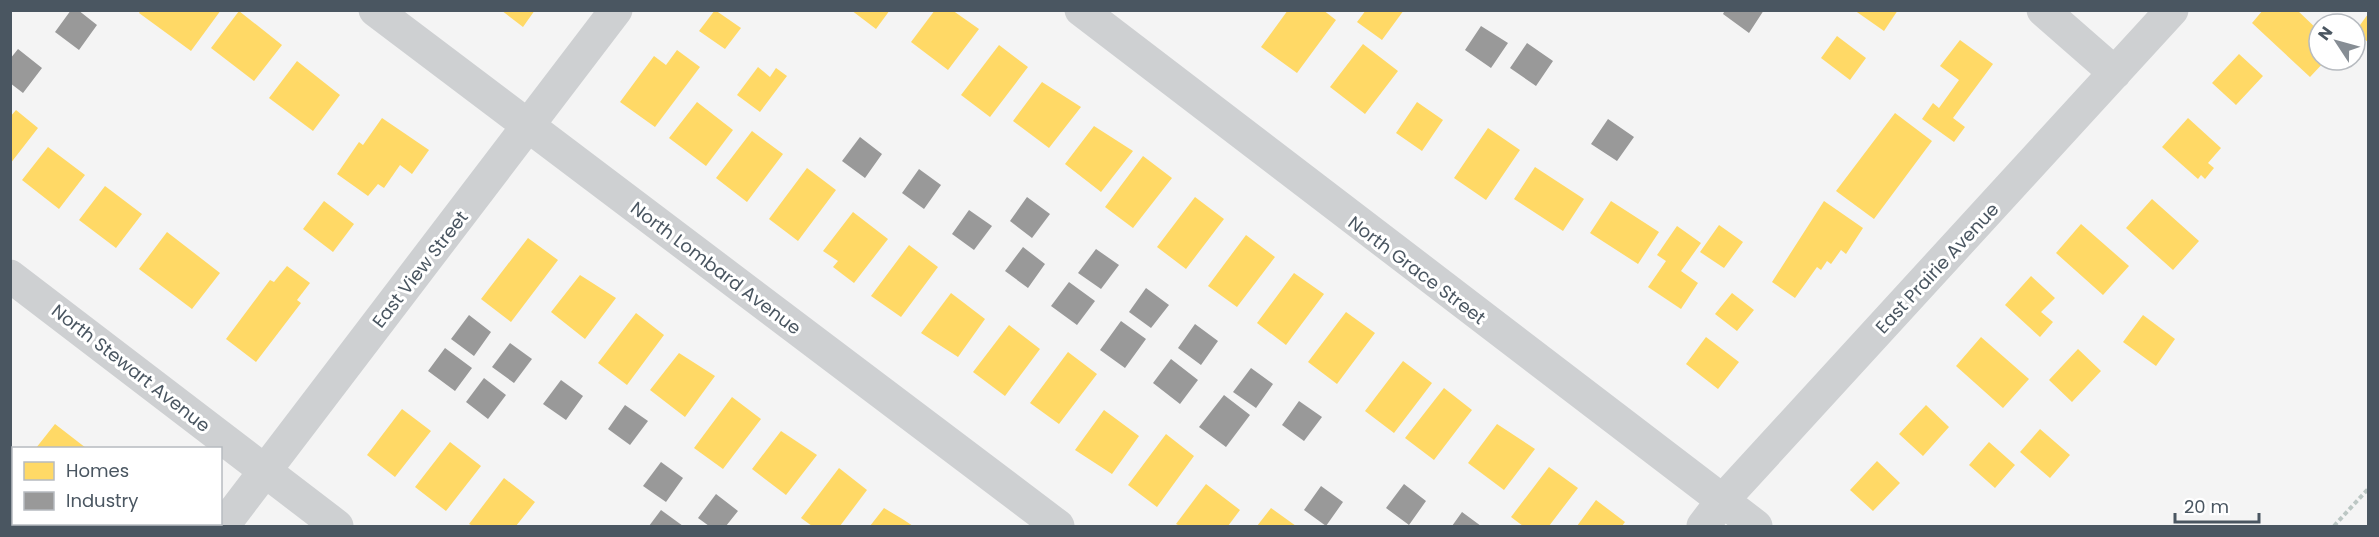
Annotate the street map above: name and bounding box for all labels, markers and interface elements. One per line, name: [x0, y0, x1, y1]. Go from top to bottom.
north arrow: [2307, 12, 2367, 72]
text: N: [2312, 22, 2338, 45]
street label: North Lombard Avenue: [626, 196, 806, 340]
street label: East Prairie Avenue: [1870, 197, 2004, 339]
street label: East View Street: [366, 205, 474, 333]
street label: North Grace Street: [1343, 210, 1491, 330]
street label: North Stewart Avenue: [47, 298, 215, 438]
legend: [12, 447, 222, 525]
text: Homes: [66, 458, 129, 483]
scale bar: [2175, 486, 2259, 524]
text: Industry: [66, 488, 138, 513]
text: 20 m: [2184, 494, 2229, 519]

